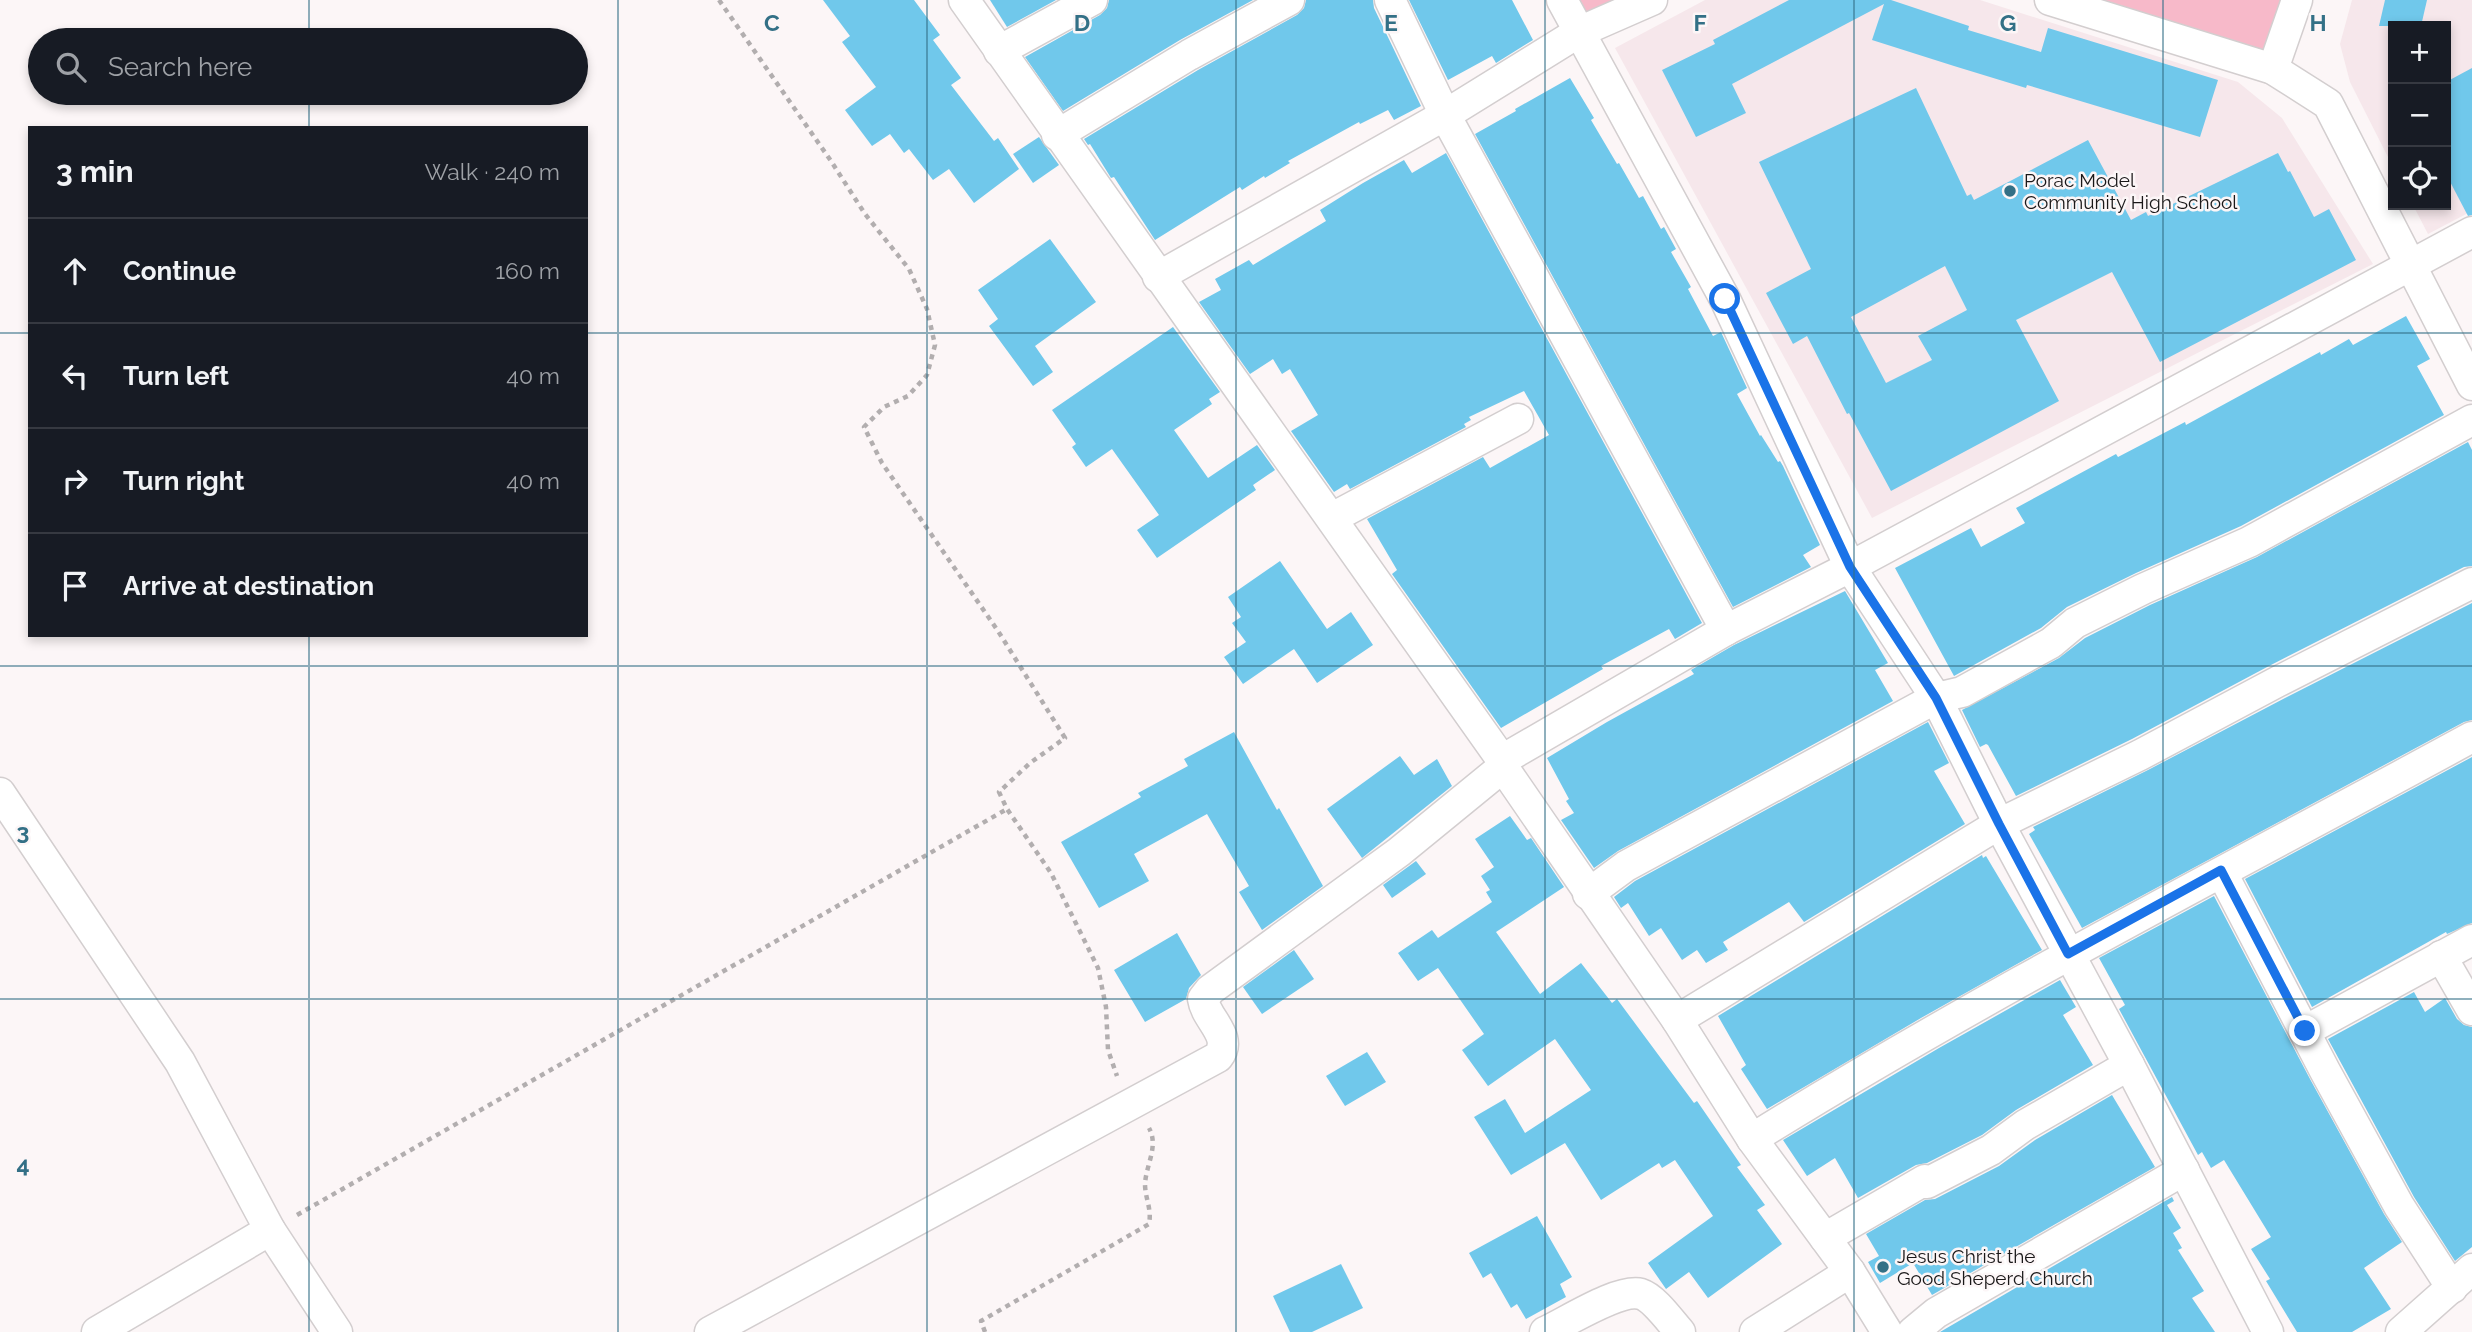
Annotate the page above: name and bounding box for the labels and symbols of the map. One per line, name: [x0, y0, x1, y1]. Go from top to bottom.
text: C: [764, 9, 780, 36]
text: D: [1074, 9, 1090, 36]
text: E: [1384, 9, 1398, 36]
text: F: [1693, 9, 1707, 36]
text: G: [2000, 9, 2016, 36]
text: H: [2309, 9, 2327, 36]
place label: Porac Model Community High School: [2024, 169, 2238, 213]
marker: Porac Model Community High School: [2002, 183, 2018, 199]
route start: [1709, 283, 1740, 314]
text: 3: [17, 818, 29, 845]
route end: [2289, 1015, 2320, 1046]
text: 4: [16, 1151, 30, 1178]
place label: Jesus Christ the Good Sheperd Church: [1897, 1245, 2093, 1289]
marker: Jesus Christ the Good Sheperd Church: [1875, 1259, 1891, 1275]

